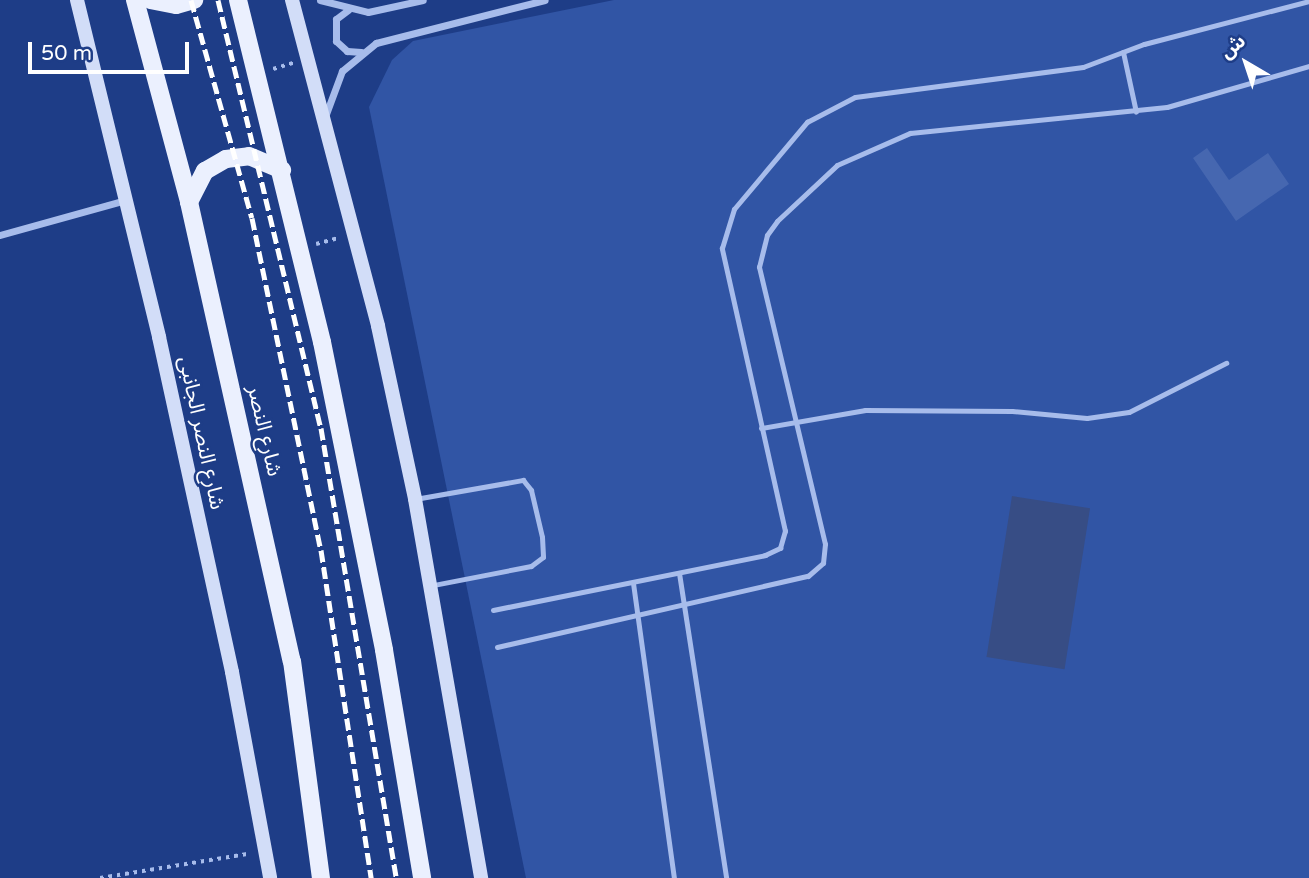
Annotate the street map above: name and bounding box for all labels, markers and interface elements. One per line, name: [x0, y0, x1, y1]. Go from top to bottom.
scale bar: [32, 28, 192, 72]
north arrow: [1211, 28, 1281, 98]
text: ش: [1216, 30, 1250, 63]
text: 50 m: [41, 41, 92, 66]
street label: شارع النصر الجانبى: [172, 354, 230, 512]
street label: شارع النصر: [241, 383, 287, 479]

